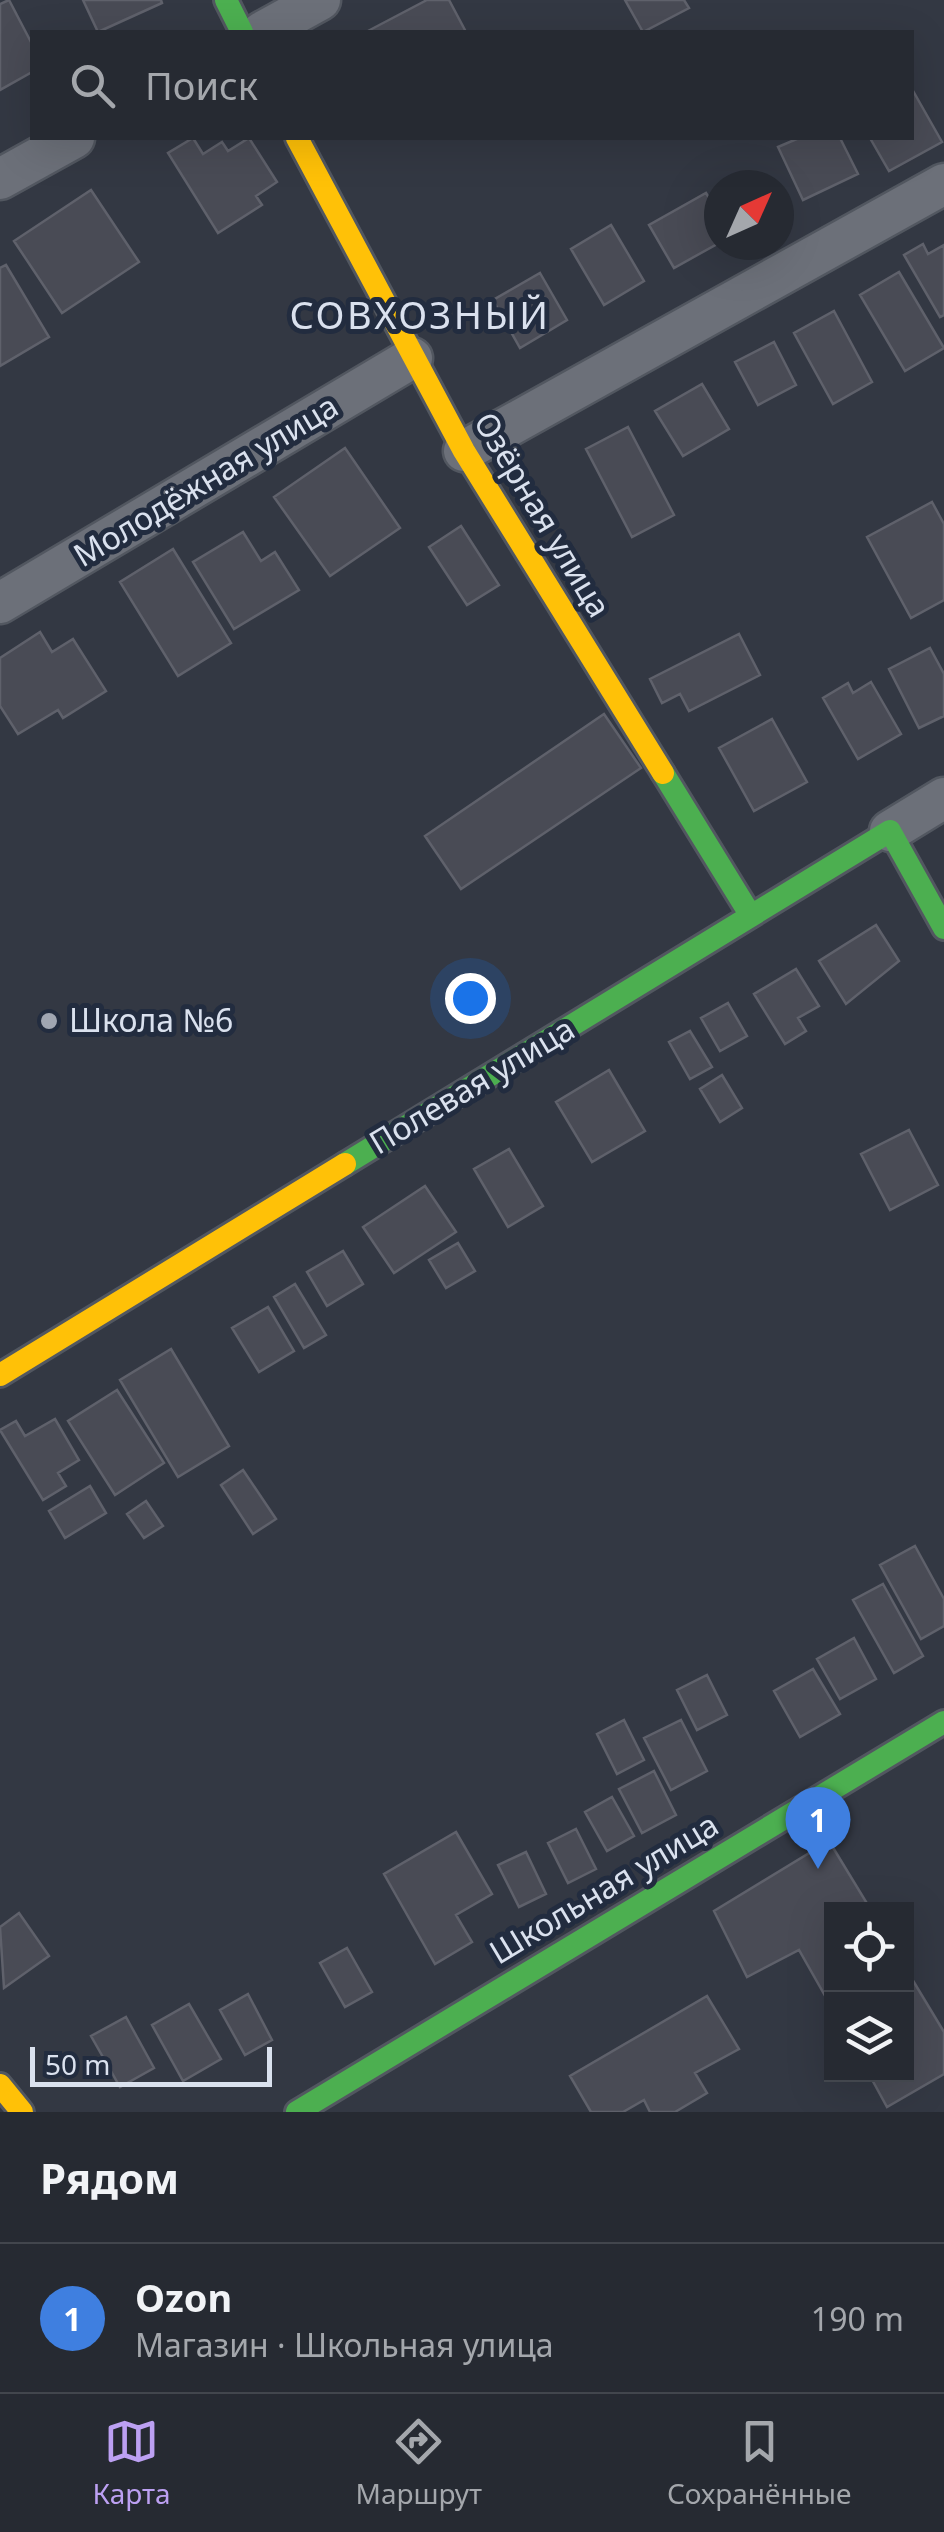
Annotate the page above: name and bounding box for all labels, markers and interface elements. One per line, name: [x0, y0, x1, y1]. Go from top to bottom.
search box: [30, 30, 914, 140]
icon: search: [65, 58, 120, 113]
text: Поиск: [145, 59, 258, 111]
north arrow: [704, 170, 794, 260]
district label: СОВХОЗНЫЙ: [290, 288, 550, 340]
street label: Молодёжная улица: [65, 384, 345, 576]
street label: Озёрная улица: [465, 404, 621, 625]
your location: [445, 973, 496, 1024]
place label: Школа №6: [69, 998, 233, 1041]
street label: Полевая улица: [361, 1006, 582, 1163]
marker: Школа №6: [38, 1010, 60, 1032]
pin: 1: [786, 1786, 850, 1869]
street label: Школьная улица: [481, 1802, 726, 1973]
map controls: [824, 1902, 914, 2082]
button: locate: [824, 1902, 914, 1992]
button: layers: [824, 1992, 914, 2082]
scale bar: [30, 2042, 272, 2086]
text: 50 m: [45, 2045, 111, 2083]
text: Рядом: [40, 2149, 179, 2206]
text: Ozon: [135, 2271, 232, 2323]
text: 1: [63, 2297, 82, 2340]
text: 190 m: [811, 2297, 904, 2340]
text: Магазин · Школьная улица: [135, 2323, 554, 2366]
tab: Карта: [92, 2414, 171, 2512]
tab: Маршрут: [356, 2414, 482, 2512]
tab: Сохранённые: [667, 2414, 852, 2512]

